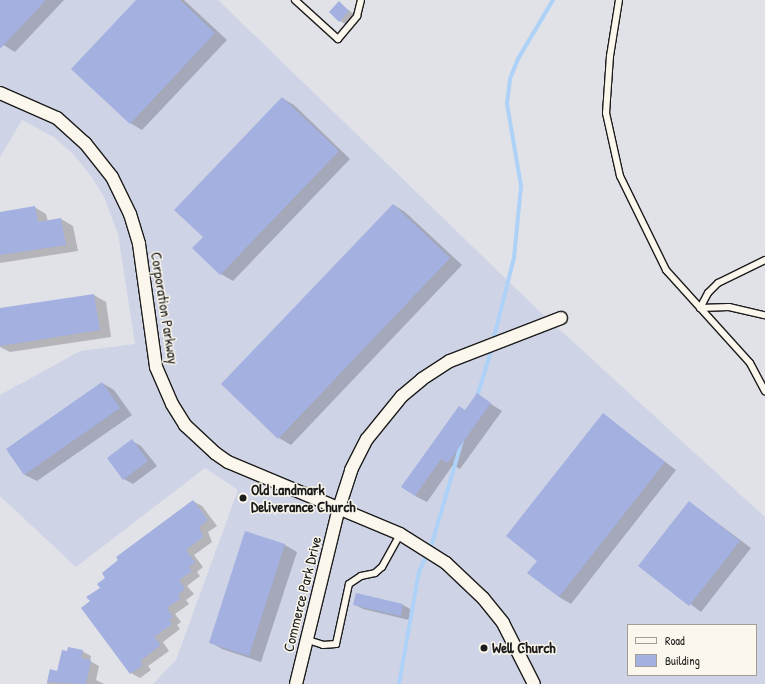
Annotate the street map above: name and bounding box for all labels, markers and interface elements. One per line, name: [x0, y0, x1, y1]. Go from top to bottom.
street label: Corporation Parkway: [147, 251, 183, 365]
place label: Old Landmark Deliverance Church: [251, 480, 356, 515]
marker: Old Landmark Deliverance Church: [238, 493, 248, 503]
street label: Commerce Park Drive: [279, 534, 325, 654]
legend: [627, 624, 757, 676]
text: Road: [665, 632, 685, 649]
place label: Well Church: [492, 639, 556, 657]
marker: Well Church: [479, 643, 489, 653]
text: Building: [665, 652, 700, 669]

